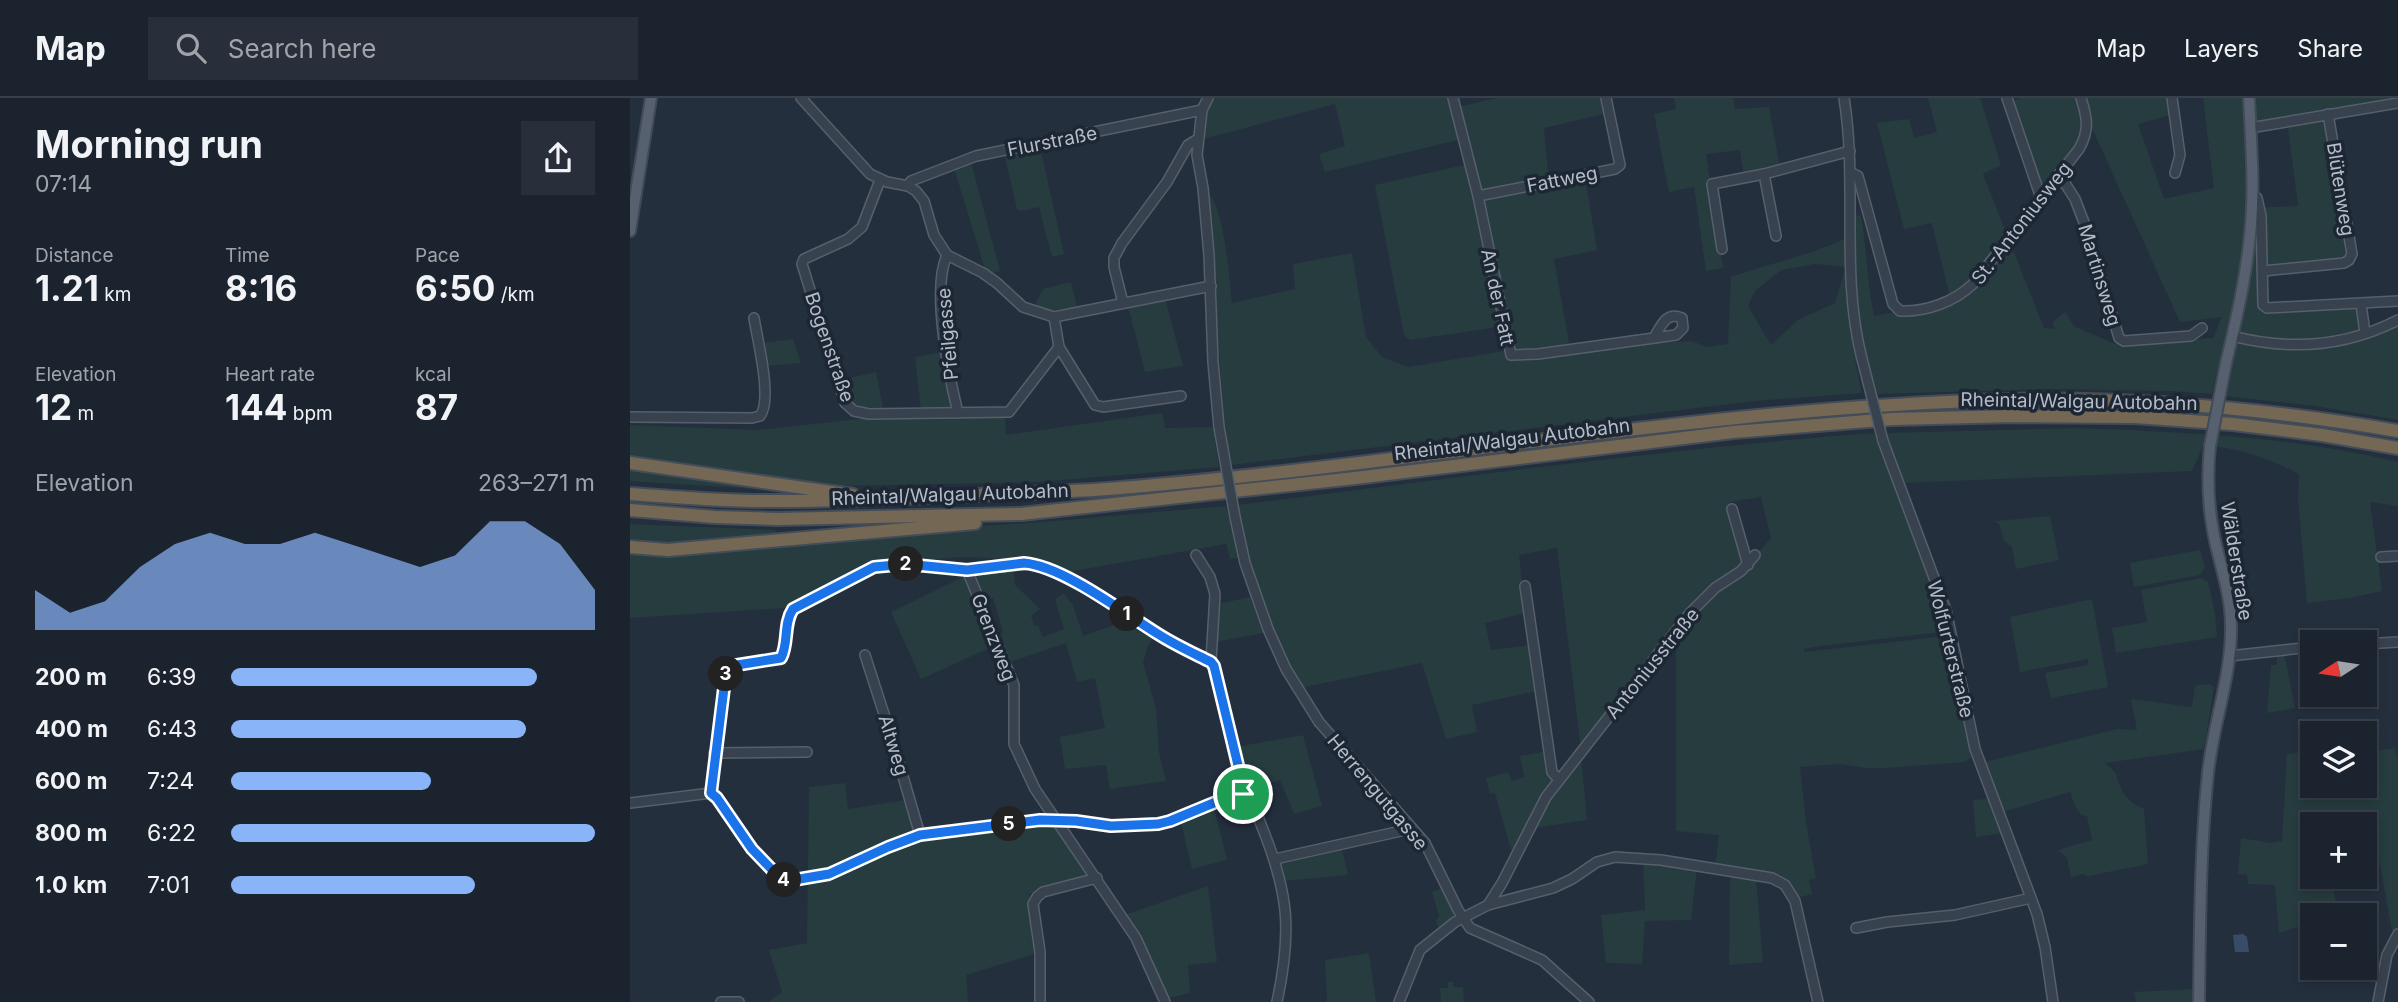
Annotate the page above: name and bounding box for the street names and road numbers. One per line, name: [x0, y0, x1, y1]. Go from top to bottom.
street label: Flurstraße: [1005, 122, 1099, 161]
street label: Blütenweg: [2322, 141, 2359, 238]
street label: St.-Antoniusweg: [1967, 158, 2076, 289]
street label: Fattweg: [1525, 161, 1599, 198]
street label: Martinsweg: [2073, 221, 2126, 329]
street label: An der Fatt: [1476, 247, 1519, 348]
street label: Pfeilgasse: [932, 287, 963, 381]
street label: Bogenstraße: [800, 289, 859, 405]
street label: Rheintal/Walgau Autobahn: [1960, 388, 2198, 415]
street label: Rheintal/Walgau Autobahn: [1393, 414, 1631, 465]
street label: Rheintal/Walgau Autobahn: [831, 479, 1069, 510]
street label: Wälderstraße: [2216, 500, 2257, 622]
street label: Wolfurterstraße: [1922, 578, 1979, 720]
street label: Grenzweg: [966, 590, 1021, 684]
street label: Antoniusstraße: [1601, 603, 1704, 723]
street label: Altweg: [873, 712, 914, 778]
street label: Herrengutgasse: [1322, 730, 1433, 855]

